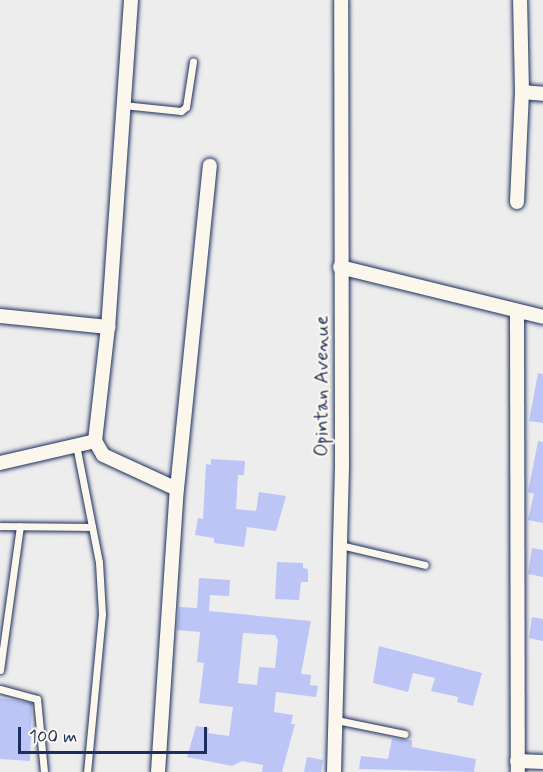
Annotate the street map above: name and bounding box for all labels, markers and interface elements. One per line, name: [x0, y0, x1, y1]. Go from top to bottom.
street label: Opintan Avenue: [310, 318, 334, 454]
scale bar: [21, 715, 210, 753]
text: 100 m: [29, 725, 77, 749]

